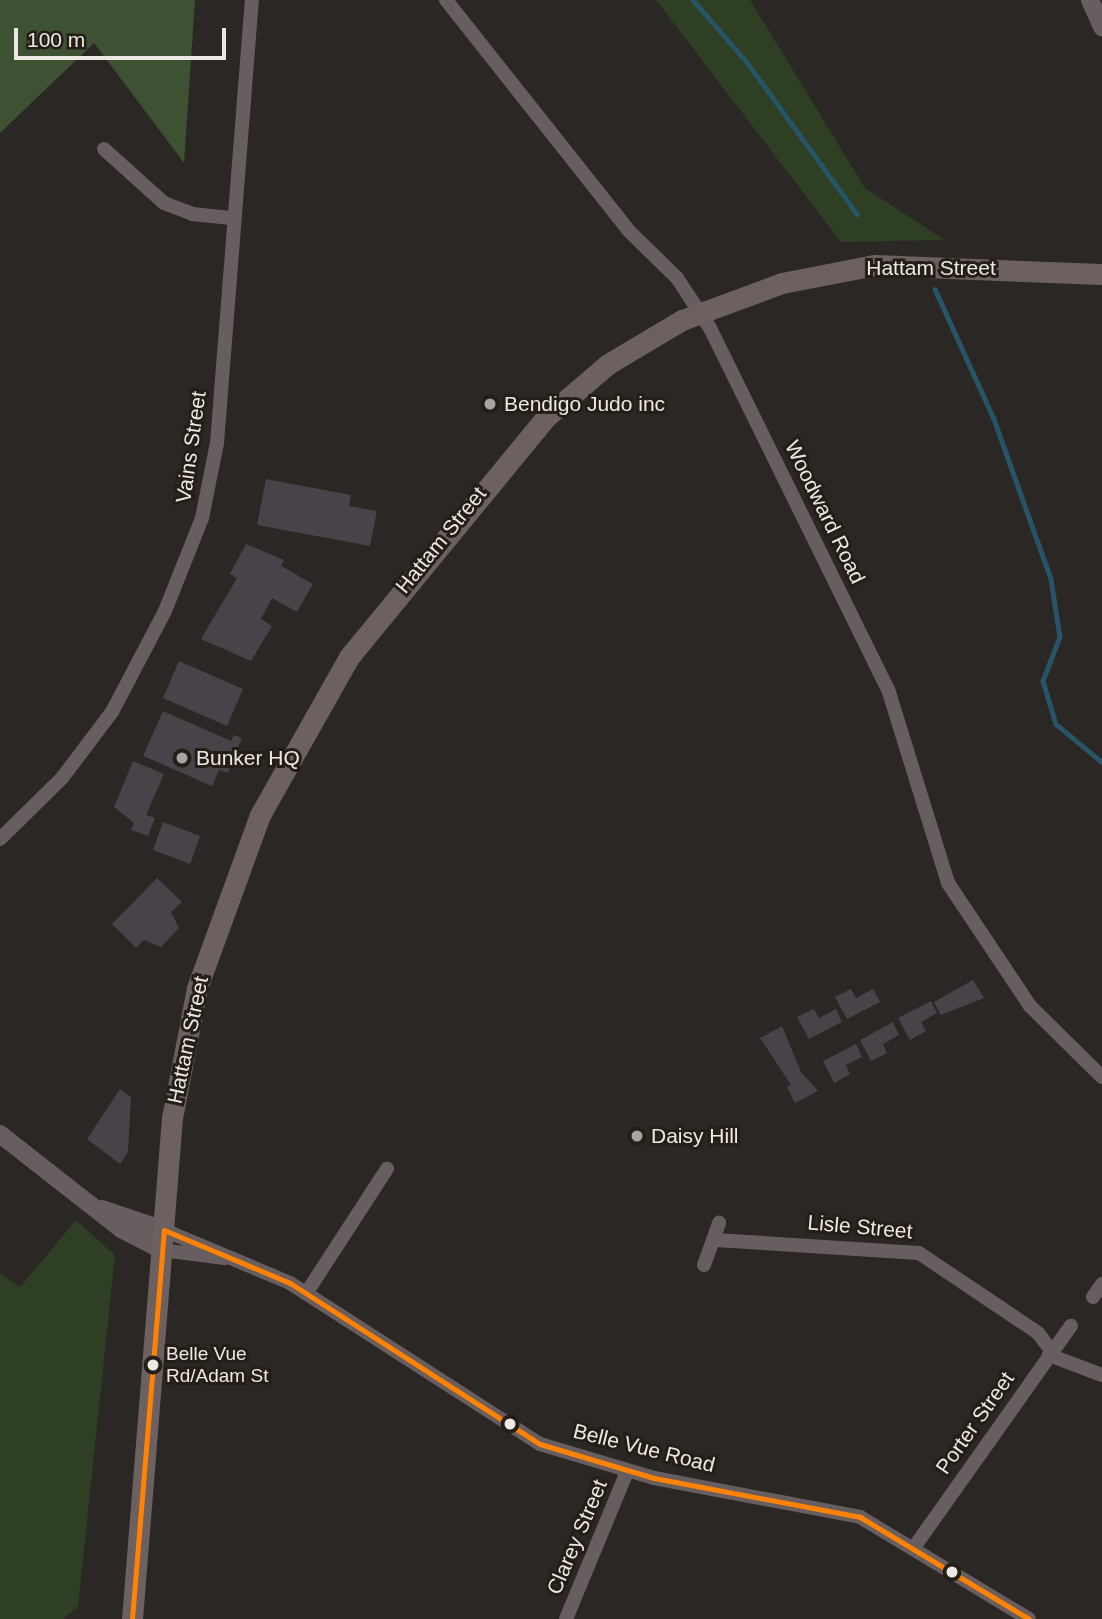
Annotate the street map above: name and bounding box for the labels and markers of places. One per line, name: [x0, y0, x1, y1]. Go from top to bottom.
place label: Bendigo Judo inc: [504, 391, 665, 417]
marker: Bendigo Judo inc: [482, 396, 498, 412]
place label: Bunker HQ: [196, 745, 300, 771]
marker: Bunker HQ: [174, 750, 190, 766]
place label: Daisy Hill: [651, 1123, 739, 1149]
marker: Daisy Hill: [629, 1128, 645, 1144]
place label: Belle Vue Rd/Adam St: [166, 1343, 268, 1387]
marker: Belle Vue Rd/Adam St: [146, 1358, 160, 1372]
unlabelled marker: [503, 1417, 517, 1431]
unlabelled marker: [945, 1565, 959, 1579]

